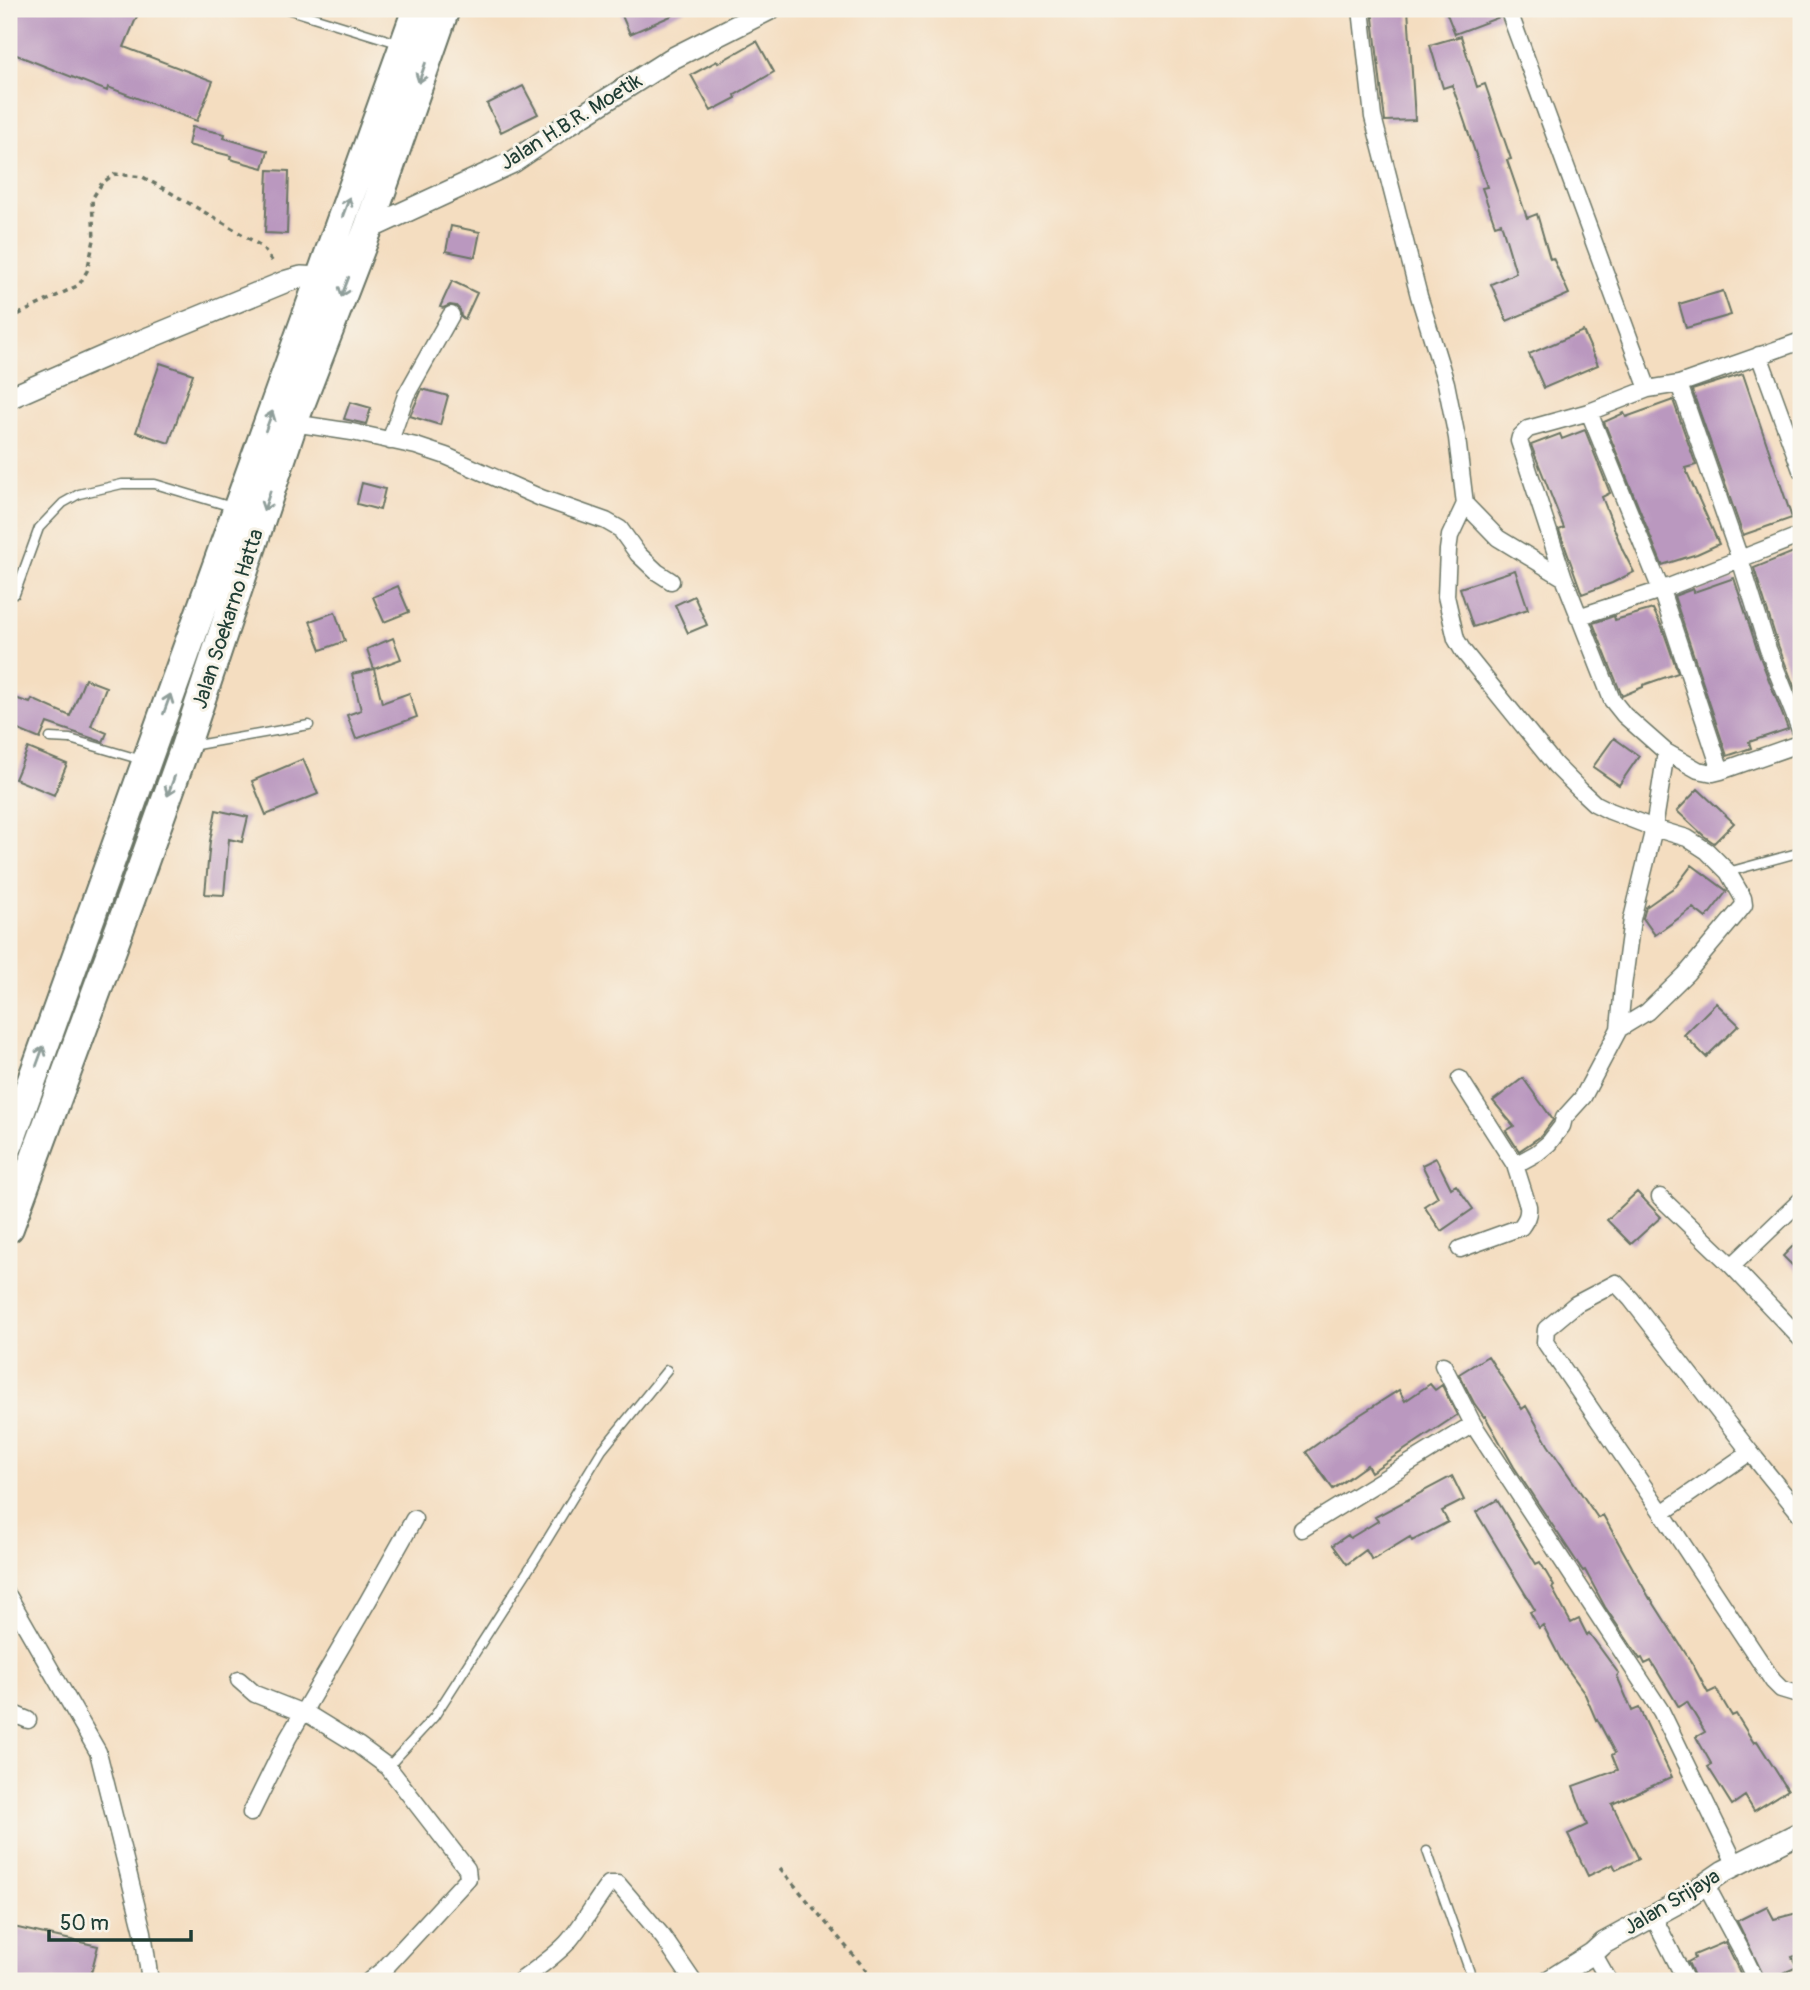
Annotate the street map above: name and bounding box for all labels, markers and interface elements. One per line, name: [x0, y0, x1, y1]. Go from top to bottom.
one-way arrow: [415, 62, 427, 84]
street label: Jalan H.B.R. Moetik: [495, 67, 647, 177]
one-way arrow: [341, 196, 353, 218]
one-way arrow: [337, 276, 350, 298]
one-way arrow: [264, 410, 277, 432]
one-way arrow: [260, 489, 272, 511]
street label: Jalan Soekarno Hatta: [186, 526, 270, 712]
one-way arrow: [162, 694, 175, 716]
one-way arrow: [164, 775, 176, 797]
one-way arrow: [35, 1046, 47, 1068]
street label: Jalan Srijaya: [1619, 1863, 1725, 1941]
scale bar: [49, 1899, 191, 1943]
text: 50 m: [60, 1910, 109, 1937]

